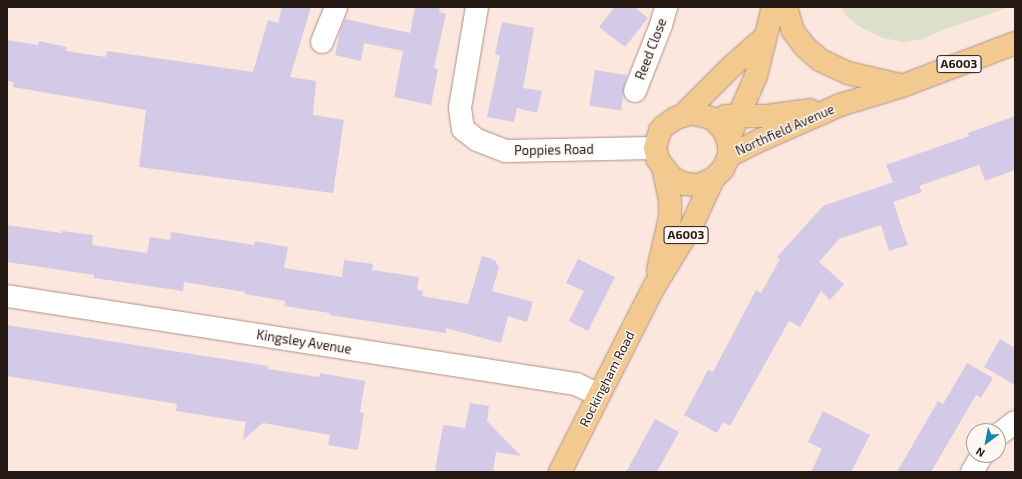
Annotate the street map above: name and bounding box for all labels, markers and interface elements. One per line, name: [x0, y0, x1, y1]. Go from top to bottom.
street label: Reed Close: [632, 16, 670, 82]
road number: A6003: [936, 54, 982, 74]
street label: Northfield Avenue: [733, 101, 837, 159]
street label: Poppies Road: [514, 142, 594, 158]
road number: A6003: [663, 225, 709, 245]
street label: Kingsley Avenue: [255, 327, 353, 357]
street label: Rockingham Road: [576, 329, 638, 429]
north arrow: [966, 423, 1006, 463]
text: N: [973, 445, 987, 460]

